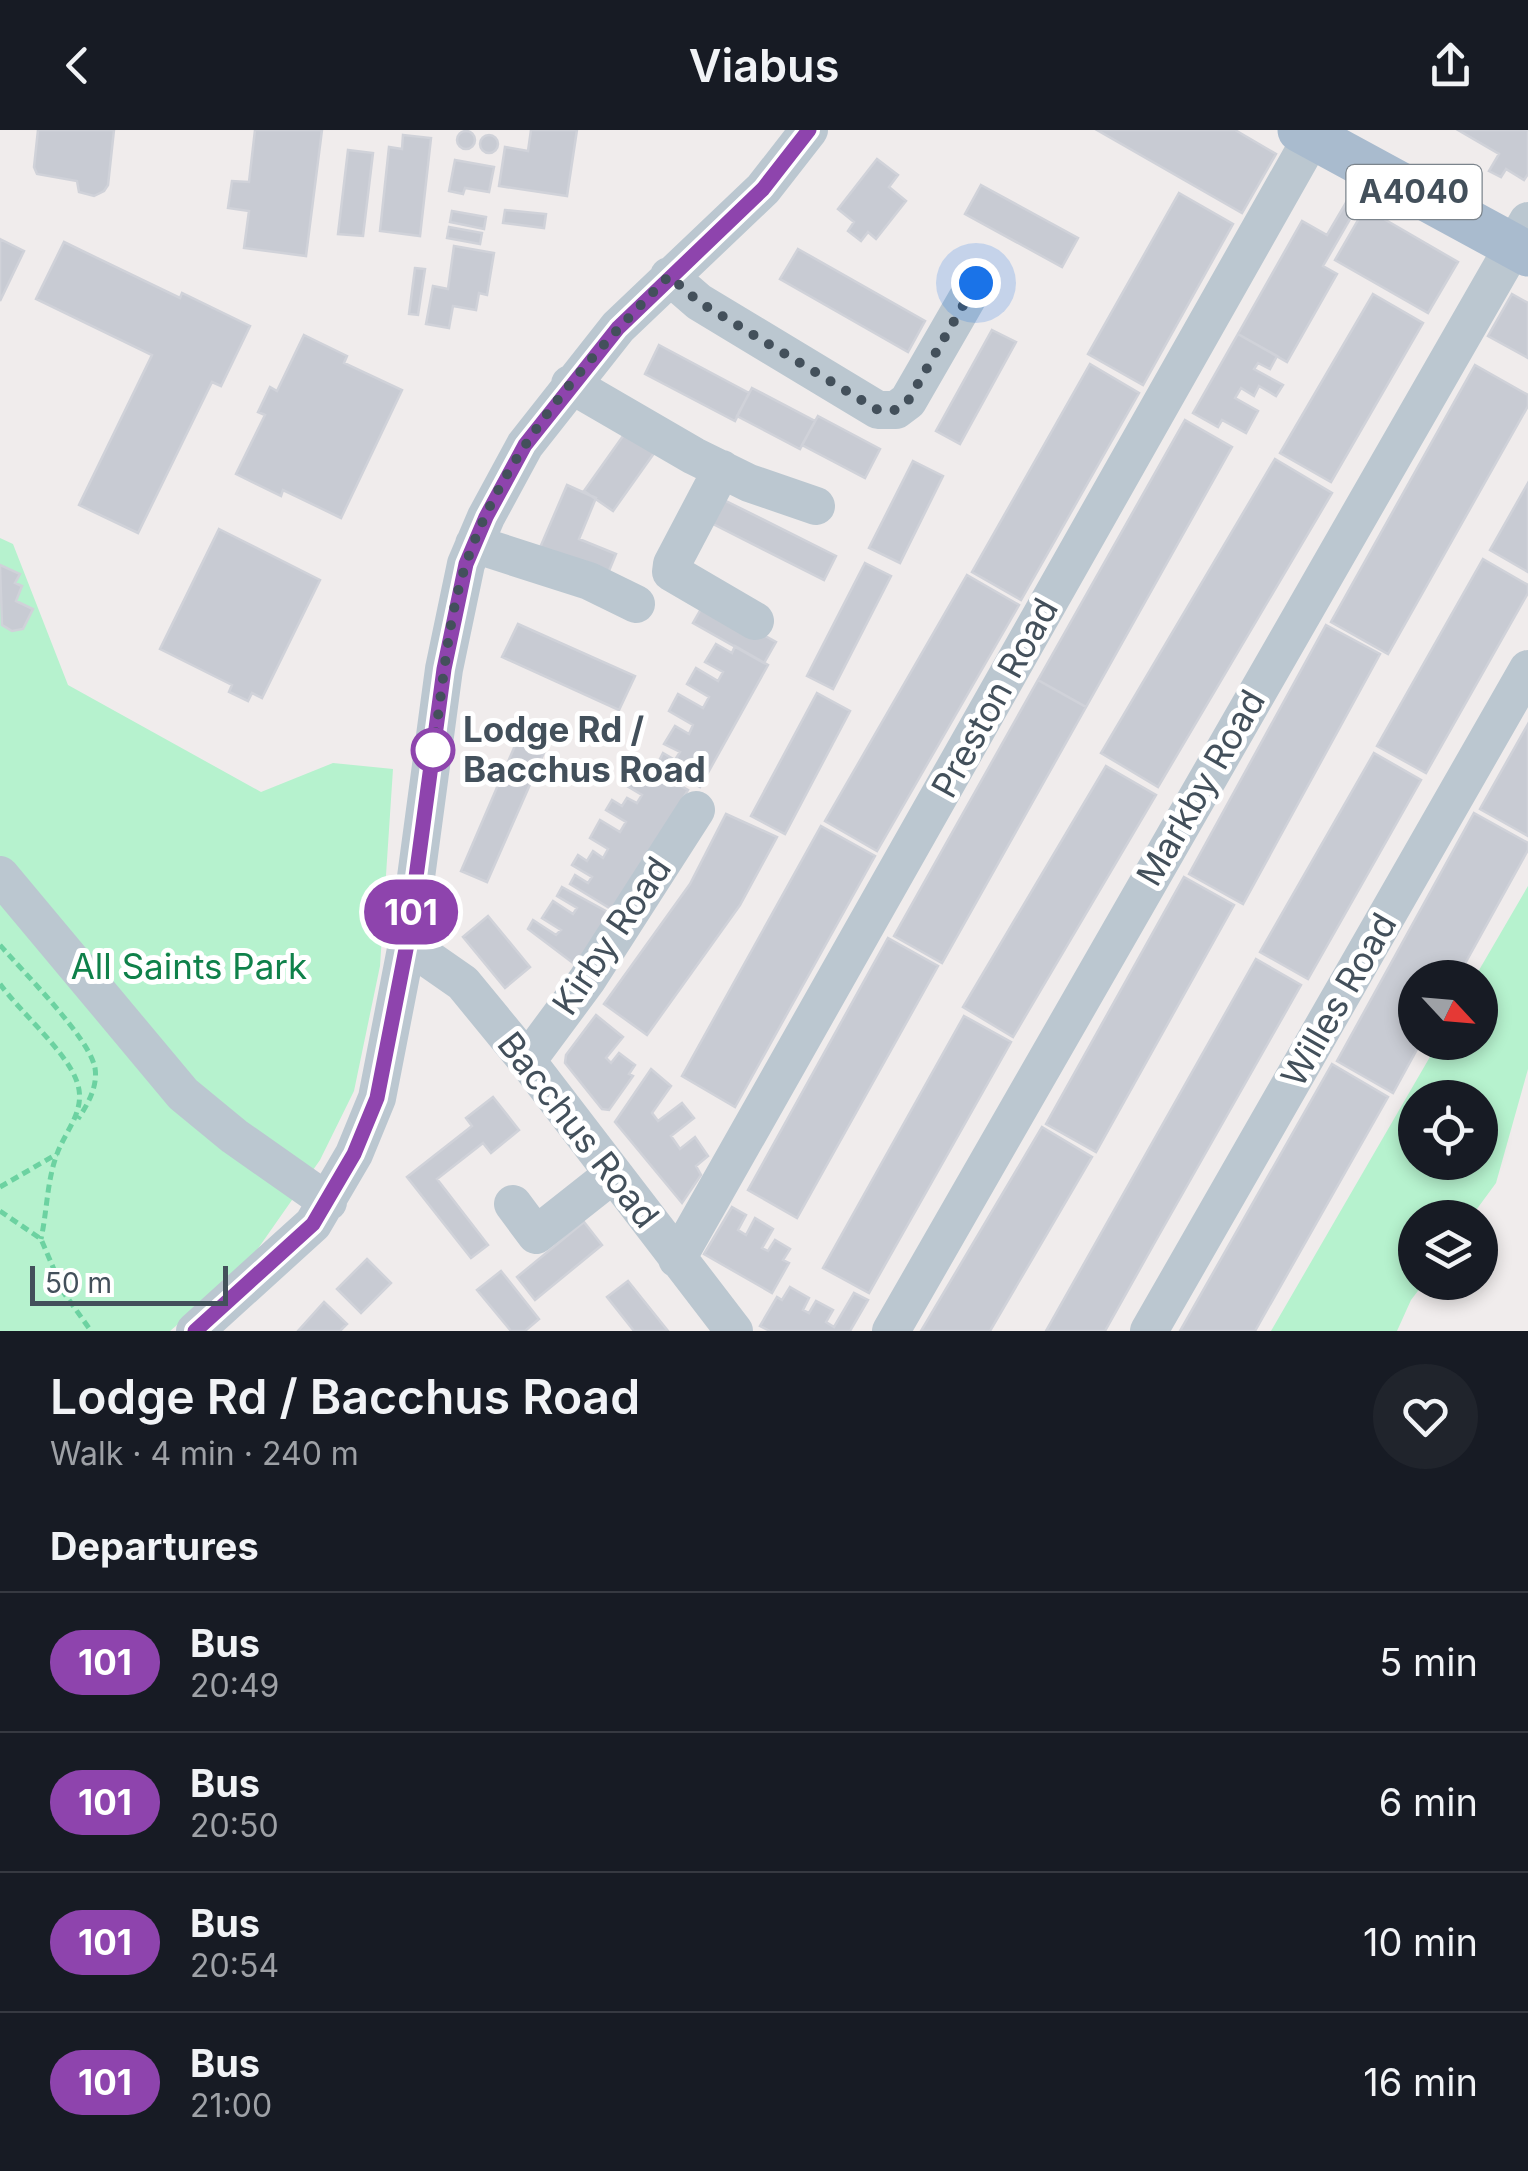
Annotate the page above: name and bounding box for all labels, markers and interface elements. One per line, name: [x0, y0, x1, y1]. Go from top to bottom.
icon: back: [50, 38, 105, 93]
text: Viabus: [689, 38, 839, 93]
icon: share: [1423, 38, 1478, 93]
road number: A4040: [1346, 165, 1482, 219]
your location: [951, 258, 1001, 308]
street label: Preston Road: [922, 591, 1066, 804]
street label: Markby Road: [1127, 682, 1273, 893]
place label: Lodge Rd / Bacchus Road: [463, 708, 706, 790]
marker: Lodge Rd / Bacchus Road: [412, 729, 454, 771]
street label: Kirby Road: [543, 849, 679, 1022]
line badge: 101: [354, 880, 468, 944]
text: 101: [384, 891, 438, 933]
street label: Willes Road: [1272, 905, 1405, 1094]
park label: All Saints Park: [71, 945, 307, 987]
north arrow: [1398, 960, 1498, 1060]
map controls: [1398, 960, 1498, 1300]
street label: Bacchus Road: [489, 1023, 668, 1236]
button: locate: [1398, 1080, 1498, 1180]
button: layers: [1398, 1200, 1498, 1300]
scale bar: [30, 1261, 228, 1306]
text: 50 m: [45, 1266, 112, 1300]
button: heart: [1373, 1364, 1478, 1469]
text: Lodge Rd / Bacchus Road: [50, 1367, 640, 1426]
text: Walk · 4 min · 240 m: [50, 1434, 359, 1473]
text: Departures: [50, 1523, 259, 1569]
text: Bus: [190, 1620, 260, 1666]
text: 5 min: [1379, 1639, 1478, 1685]
text: 101: [78, 1641, 132, 1683]
text: 20:49: [190, 1666, 279, 1705]
text: Bus: [190, 1760, 260, 1806]
text: 6 min: [1379, 1779, 1478, 1825]
text: 101: [78, 1781, 132, 1823]
text: 20:50: [190, 1806, 279, 1845]
text: Bus: [190, 1900, 260, 1946]
text: 10 min: [1363, 1919, 1478, 1965]
text: 101: [78, 1921, 132, 1963]
text: 20:54: [190, 1946, 279, 1985]
text: Bus: [190, 2040, 260, 2086]
text: 16 min: [1363, 2059, 1478, 2105]
text: 101: [78, 2061, 132, 2103]
text: 21:00: [190, 2086, 272, 2125]

